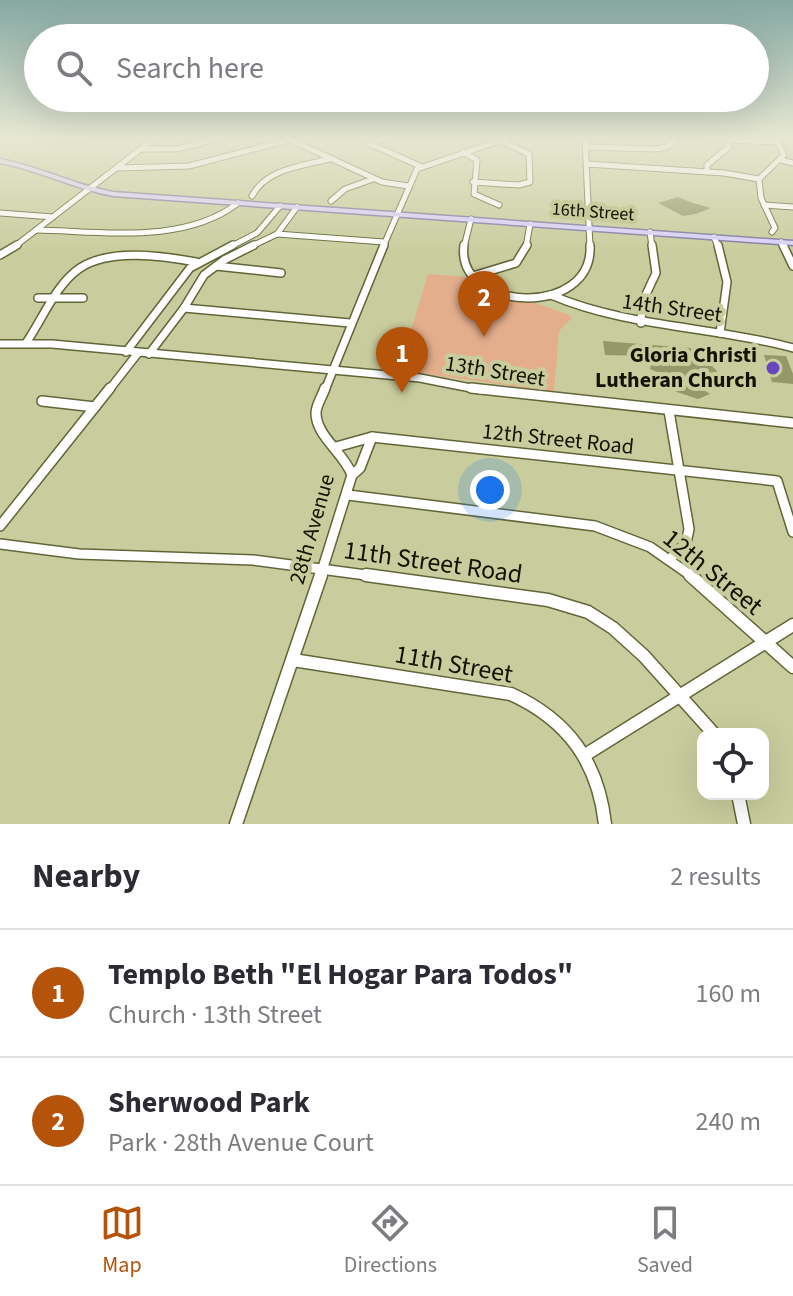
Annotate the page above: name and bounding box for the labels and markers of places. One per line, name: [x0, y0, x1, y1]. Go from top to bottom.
pin: 2: [458, 271, 510, 337]
pin: 1: [376, 327, 428, 393]
place label: Gloria Christi Lutheran Church: [595, 339, 757, 396]
marker: Gloria Christi Lutheran Church: [764, 359, 782, 377]

